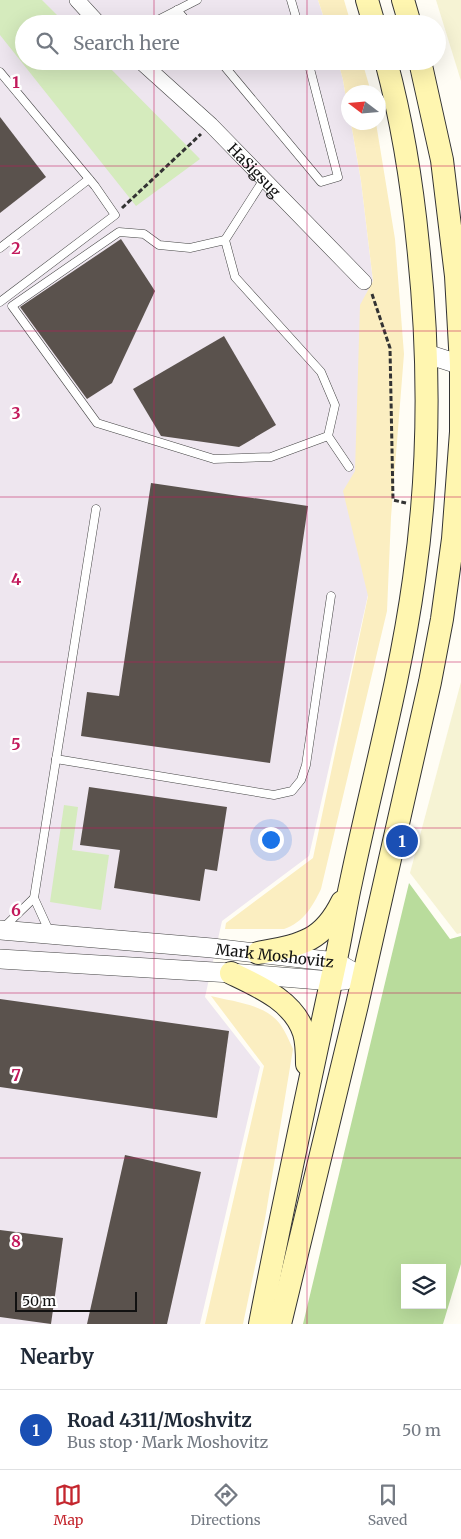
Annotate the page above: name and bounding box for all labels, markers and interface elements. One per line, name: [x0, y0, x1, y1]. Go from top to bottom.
search box: [15, 15, 446, 70]
icon: search: [33, 29, 61, 57]
text: Search here: [73, 31, 180, 55]
text: 1: [12, 72, 20, 92]
north arrow: [341, 85, 386, 130]
street label: HaSigsug: [224, 139, 285, 201]
text: 2: [11, 238, 21, 258]
text: 3: [11, 403, 21, 423]
text: 4: [11, 569, 21, 589]
text: 5: [11, 734, 21, 754]
pin: 1: [386, 822, 418, 860]
your location: [258, 827, 284, 853]
text: 6: [11, 900, 21, 920]
street label: Mark Moshovitz: [215, 939, 335, 971]
text: 7: [11, 1065, 21, 1085]
text: 8: [11, 1231, 21, 1251]
map controls: [401, 1264, 446, 1309]
button: layers: [401, 1264, 446, 1309]
scale bar: [15, 1289, 138, 1312]
text: 50 m: [22, 1292, 56, 1310]
text: Nearby: [20, 1343, 94, 1370]
text: Road 4311/Moshvitz: [67, 1408, 252, 1432]
text: 1: [32, 1420, 40, 1440]
text: 50 m: [402, 1420, 441, 1440]
text: Bus stop · Mark Moshovitz: [67, 1432, 268, 1452]
tab: Map: [54, 1481, 83, 1529]
tab: Directions: [191, 1481, 261, 1529]
tab: Saved: [368, 1481, 407, 1529]

